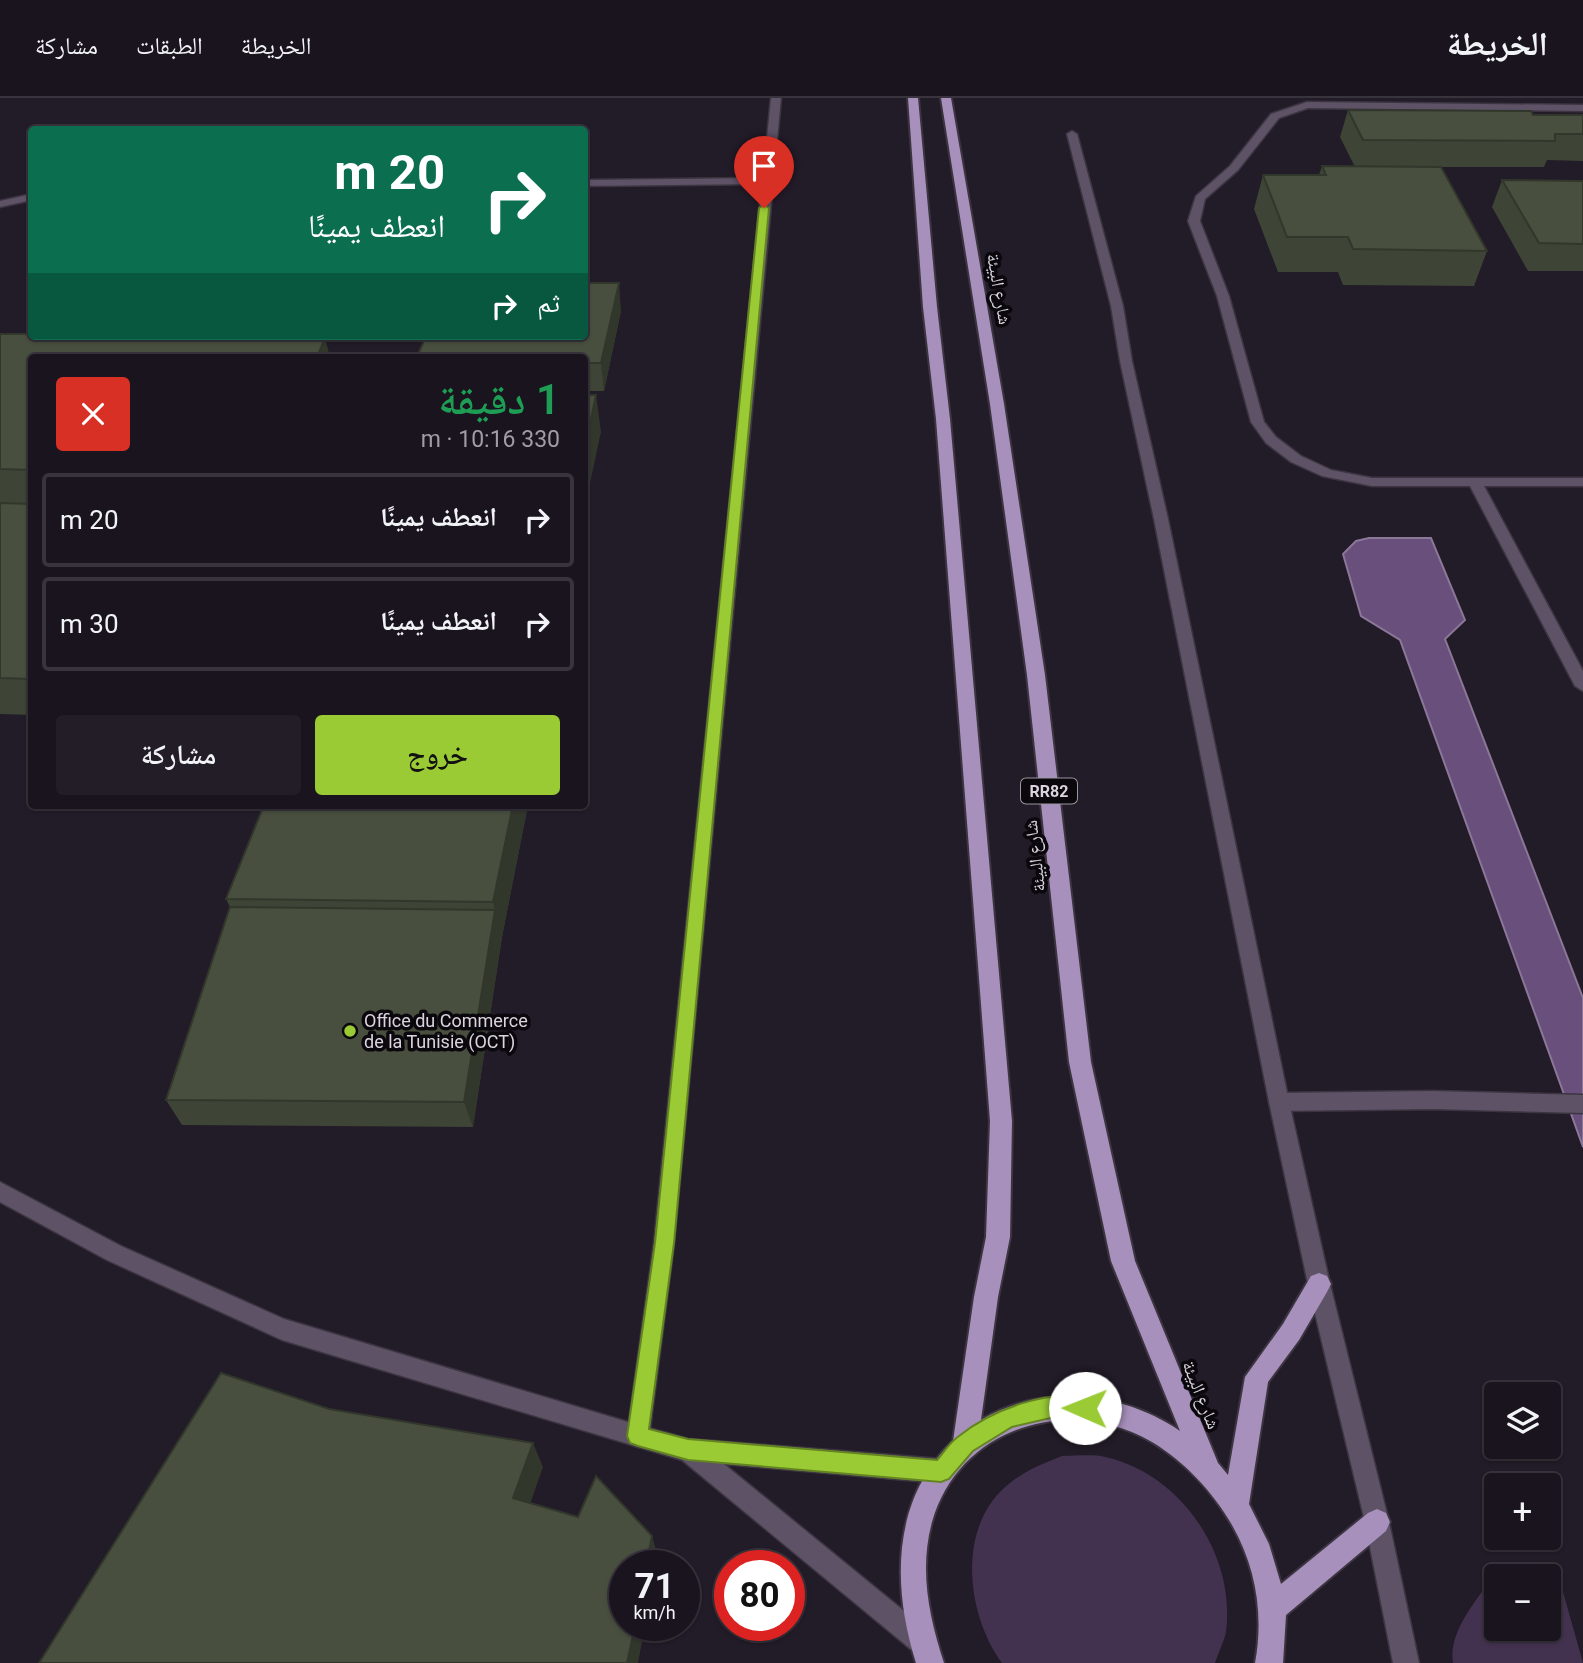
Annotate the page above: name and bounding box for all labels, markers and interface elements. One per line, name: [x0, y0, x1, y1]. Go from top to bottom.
text: الخريطة: [1447, 24, 1548, 63]
text: مشاركة: [35, 32, 98, 60]
text: الطبقات: [136, 32, 203, 60]
text: الخريطة: [241, 32, 311, 60]
pin: [734, 136, 794, 208]
text: 20 m: [334, 144, 445, 201]
icon: arrive: [745, 147, 783, 185]
icon: right: [469, 154, 560, 245]
text: انعطف يمينًا: [308, 207, 445, 245]
street label: شارع البيئة: [982, 252, 1016, 326]
icon: right: [485, 287, 523, 325]
text: ثم: [537, 288, 560, 318]
text: 1 دقيقة: [438, 375, 560, 424]
button: close: [56, 377, 130, 451]
text: 330 m · 10:16: [421, 426, 560, 453]
icon: right: [518, 501, 556, 539]
text: انعطف يمينًا: [380, 502, 497, 532]
text: 20 m: [60, 505, 119, 535]
icon: right: [518, 605, 556, 643]
text: انعطف يمينًا: [380, 606, 497, 636]
text: 30 m: [60, 609, 119, 639]
button: مشاركة: [56, 715, 301, 795]
button: خروج: [315, 715, 560, 795]
road number: RR82: [1021, 778, 1077, 804]
street label: شارع البيئة: [1020, 819, 1050, 893]
place label: Office du Commerce de la Tunisie (OCT): [364, 1010, 528, 1053]
marker: Office du Commerce de la Tunisie (OCT): [342, 1023, 358, 1039]
street label: شارع البيئة: [1177, 1358, 1225, 1432]
position arrow: [1048, 1371, 1122, 1445]
map controls: [1484, 1382, 1561, 1641]
button: layers: [1484, 1382, 1561, 1459]
button: +: [1484, 1473, 1561, 1550]
speed limit sign: 80: [714, 1550, 805, 1641]
button: −: [1484, 1564, 1561, 1641]
text: 71: [634, 1566, 675, 1607]
text: km/h: [633, 1602, 676, 1623]

